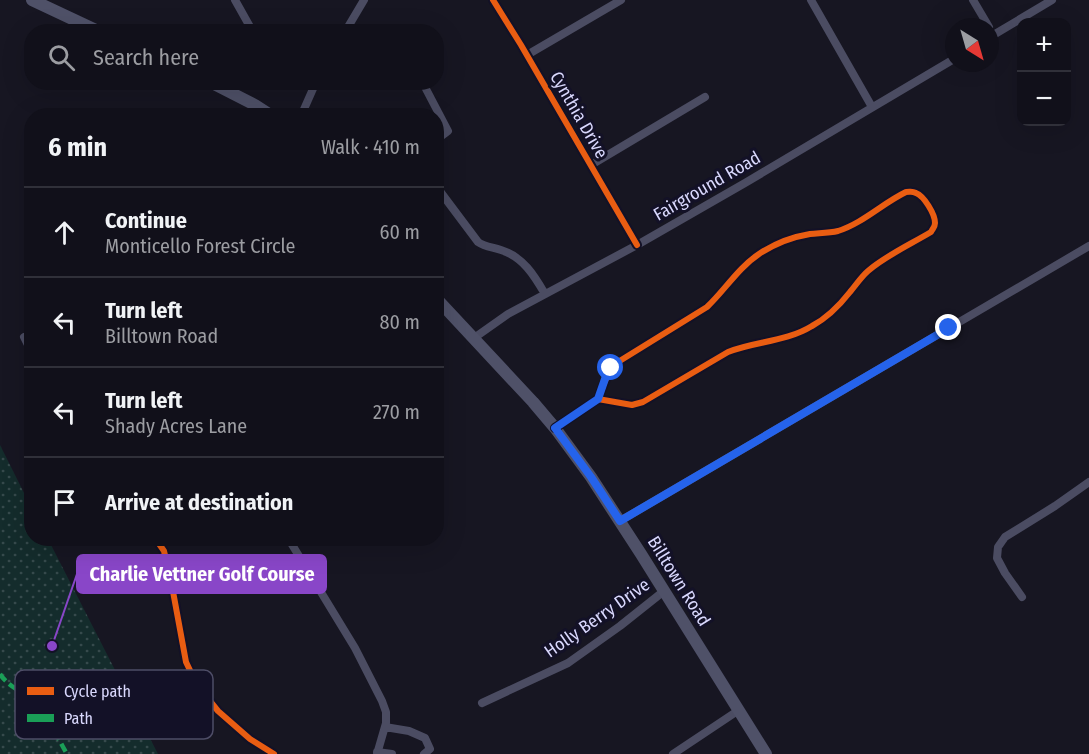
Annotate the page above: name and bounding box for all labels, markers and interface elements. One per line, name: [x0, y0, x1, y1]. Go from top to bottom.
north arrow: [945, 18, 999, 72]
map controls: [1017, 18, 1071, 126]
button: +: [1017, 18, 1071, 72]
search box: [24, 24, 444, 90]
icon: search: [45, 41, 78, 74]
text: Search here: [93, 44, 199, 71]
street label: Cynthia Drive: [545, 68, 613, 163]
button: −: [1017, 72, 1071, 126]
text: 6 min: [48, 132, 107, 163]
text: Walk · 410 m: [321, 135, 420, 159]
street label: Fairground Road: [650, 146, 764, 226]
text: Continue: [105, 207, 187, 234]
icon: ahead: [48, 216, 81, 249]
text: 60 m: [380, 220, 420, 244]
text: Monticello Forest Circle: [105, 234, 296, 258]
text: Turn left: [105, 297, 183, 324]
icon: left: [48, 306, 81, 339]
text: 80 m: [380, 310, 420, 334]
route end: [935, 314, 961, 340]
text: Billtown Road: [105, 324, 218, 348]
route start: [597, 354, 623, 380]
text: Turn left: [105, 387, 183, 414]
icon: left: [48, 396, 81, 429]
text: 270 m: [373, 400, 420, 424]
text: Shady Acres Lane: [105, 414, 247, 438]
icon: arrive: [48, 486, 81, 519]
text: Arrive at destination: [105, 489, 293, 516]
street label: Billtown Road: [643, 532, 715, 630]
callout: Charlie Vettner Golf Course: [77, 555, 326, 593]
text: Charlie Vettner Golf Course: [89, 562, 315, 586]
street label: Holly Berry Drive: [540, 573, 654, 662]
legend: [15, 670, 213, 739]
text: Cycle path: [64, 682, 131, 701]
text: Path: [64, 709, 93, 728]

